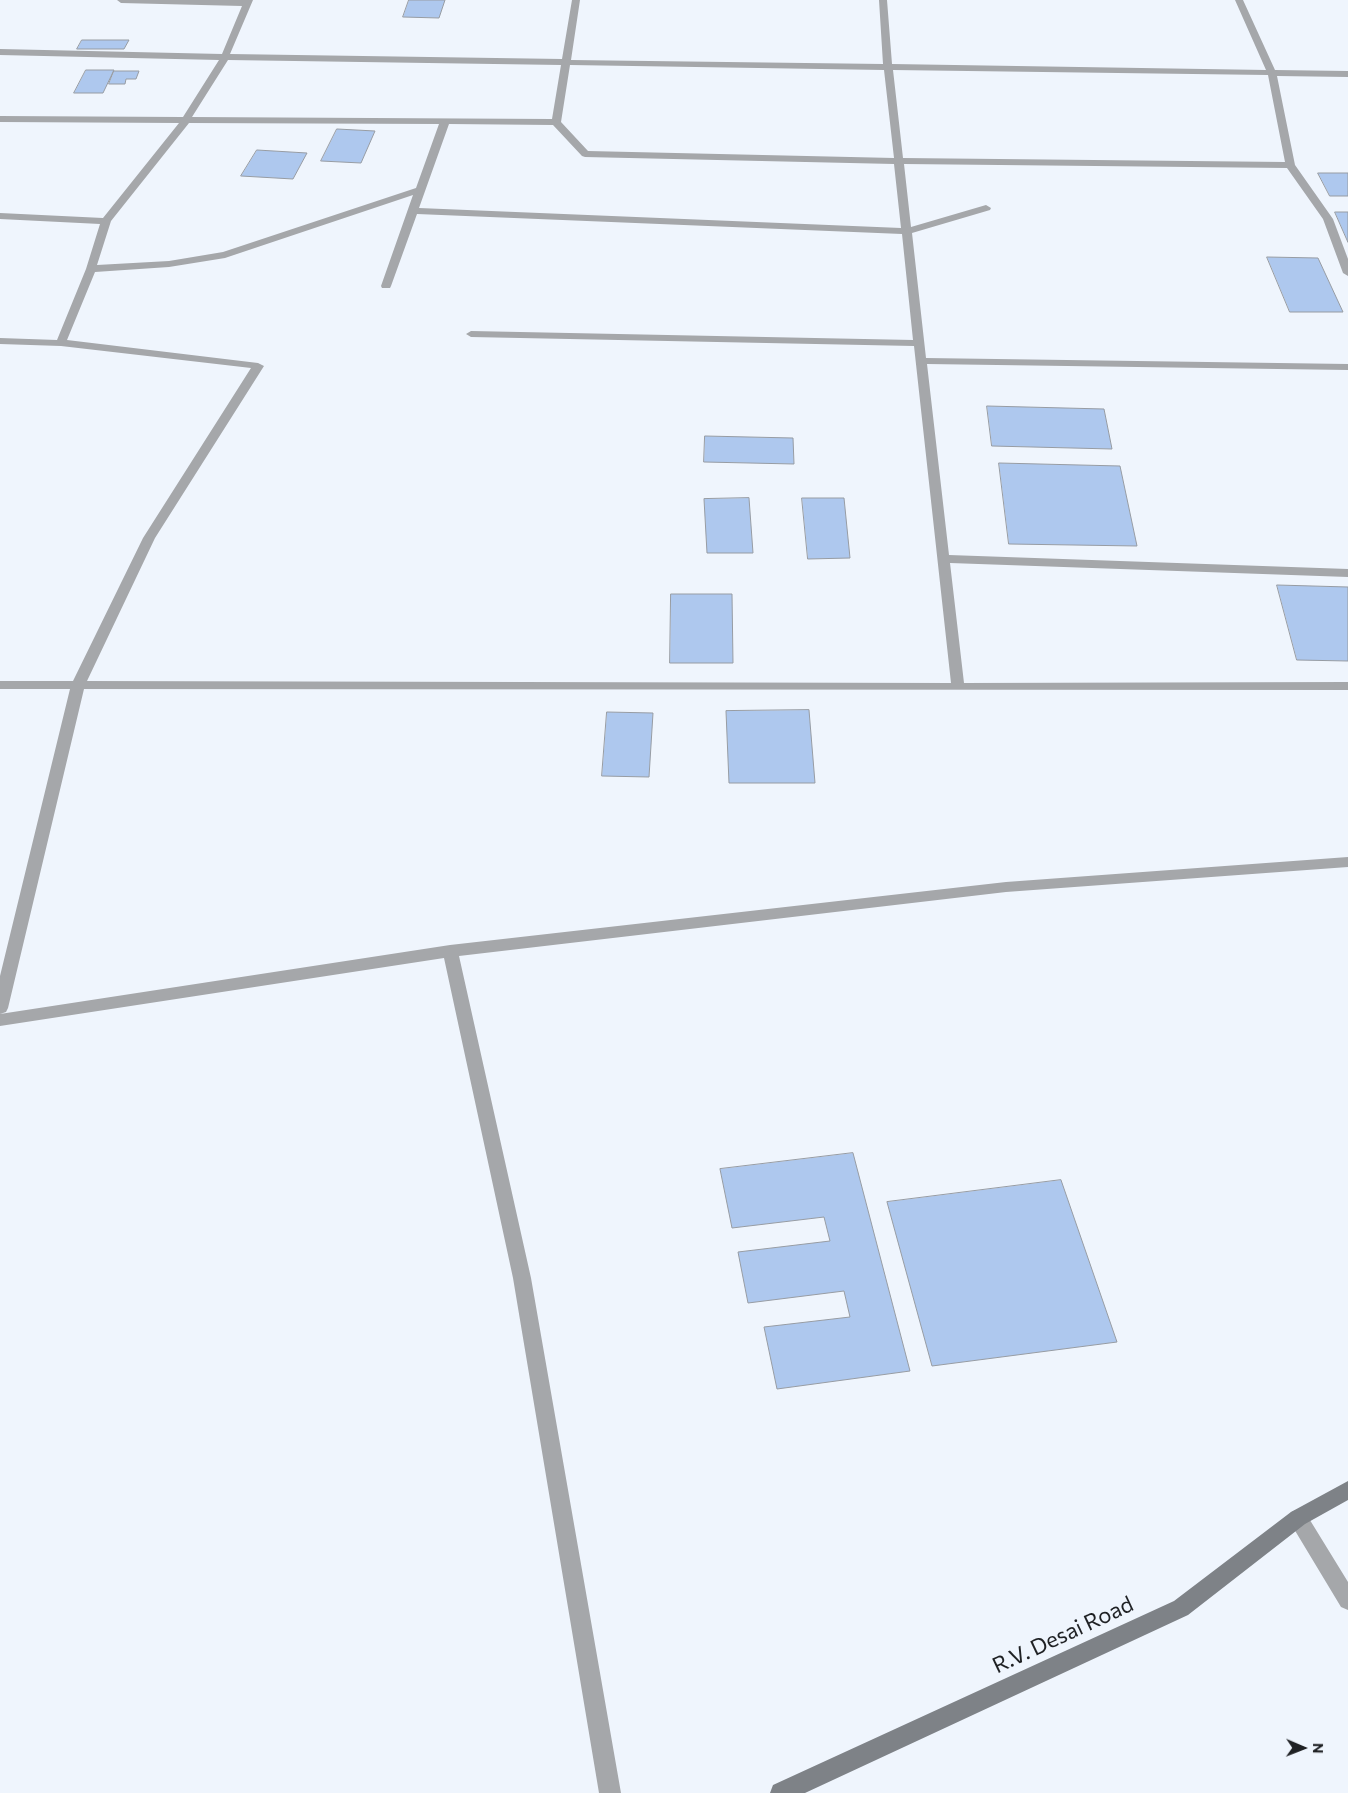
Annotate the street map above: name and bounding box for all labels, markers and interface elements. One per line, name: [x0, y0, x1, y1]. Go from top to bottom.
street label: R.V. Desai Road: [988, 1591, 1138, 1679]
north arrow: [1278, 1723, 1328, 1773]
text: N: [1310, 1743, 1327, 1754]

